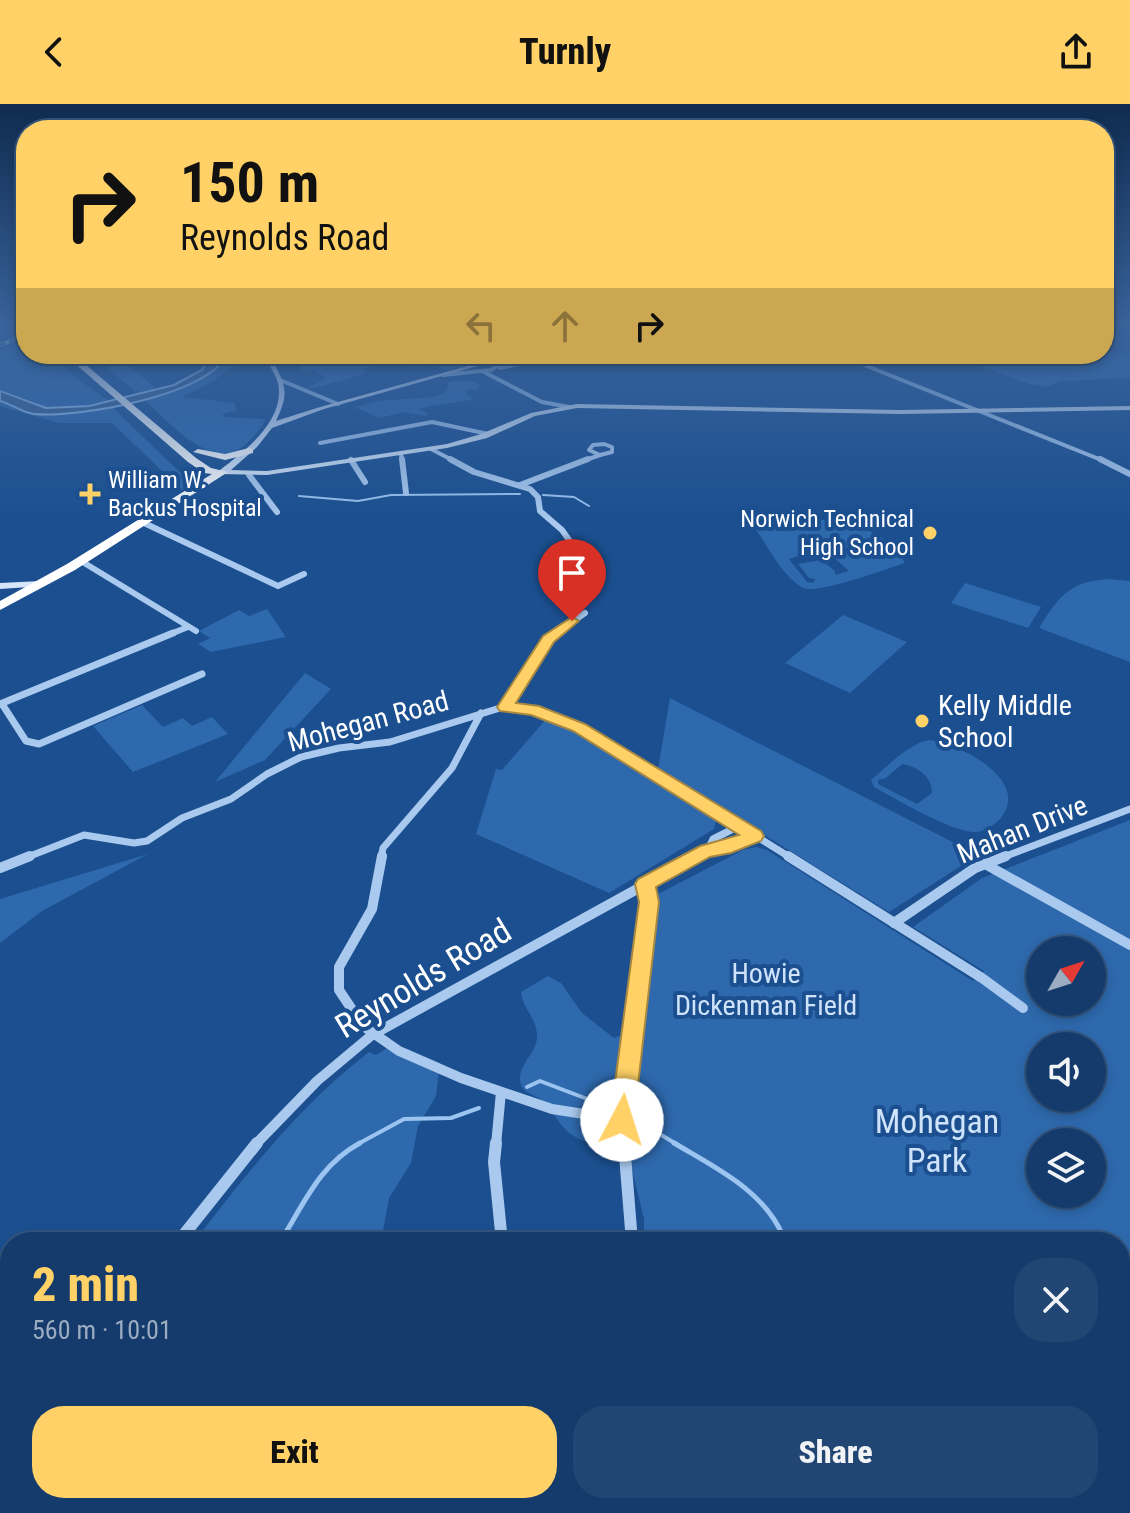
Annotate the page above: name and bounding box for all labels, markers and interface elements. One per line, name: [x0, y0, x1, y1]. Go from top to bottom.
icon: back: [32, 30, 76, 74]
icon: share: [1054, 30, 1098, 74]
text: Turnly: [519, 31, 611, 73]
text: 150 m: [180, 150, 319, 216]
icon: right: [48, 152, 152, 256]
text: Reynolds Road: [180, 217, 389, 259]
icon: left: [459, 304, 503, 348]
icon: ahead: [543, 304, 587, 348]
icon: right: [627, 304, 671, 348]
place label: William W. Backus Hospital: [108, 466, 262, 522]
marker: William W. Backus Hospital: [79, 483, 101, 505]
place label: Norwich Technical High School: [740, 505, 914, 561]
marker: Norwich Technical High School: [921, 524, 939, 542]
pin: [538, 539, 606, 621]
icon: arrive: [550, 551, 594, 595]
street label: Mohegan Road: [284, 684, 452, 759]
place label: Kelly Middle School: [938, 689, 1072, 754]
marker: Kelly Middle School: [913, 712, 931, 730]
street label: Mahan Drive: [952, 788, 1092, 870]
street label: Reynolds Road: [328, 910, 518, 1046]
north arrow: [1026, 936, 1106, 1016]
map controls: [1026, 936, 1106, 1208]
park label: Howie Dickenman Field: [675, 957, 857, 1022]
button: sound: [1026, 1032, 1106, 1112]
position arrow: [580, 1078, 664, 1162]
park label: Mohegan Park: [875, 1101, 999, 1180]
button: layers: [1026, 1128, 1106, 1208]
text: 2 min: [32, 1256, 139, 1313]
button: close: [1014, 1258, 1098, 1342]
text: 560 m · 10:01: [32, 1315, 172, 1345]
button: Exit: [32, 1406, 557, 1498]
button: Share: [573, 1406, 1098, 1498]

